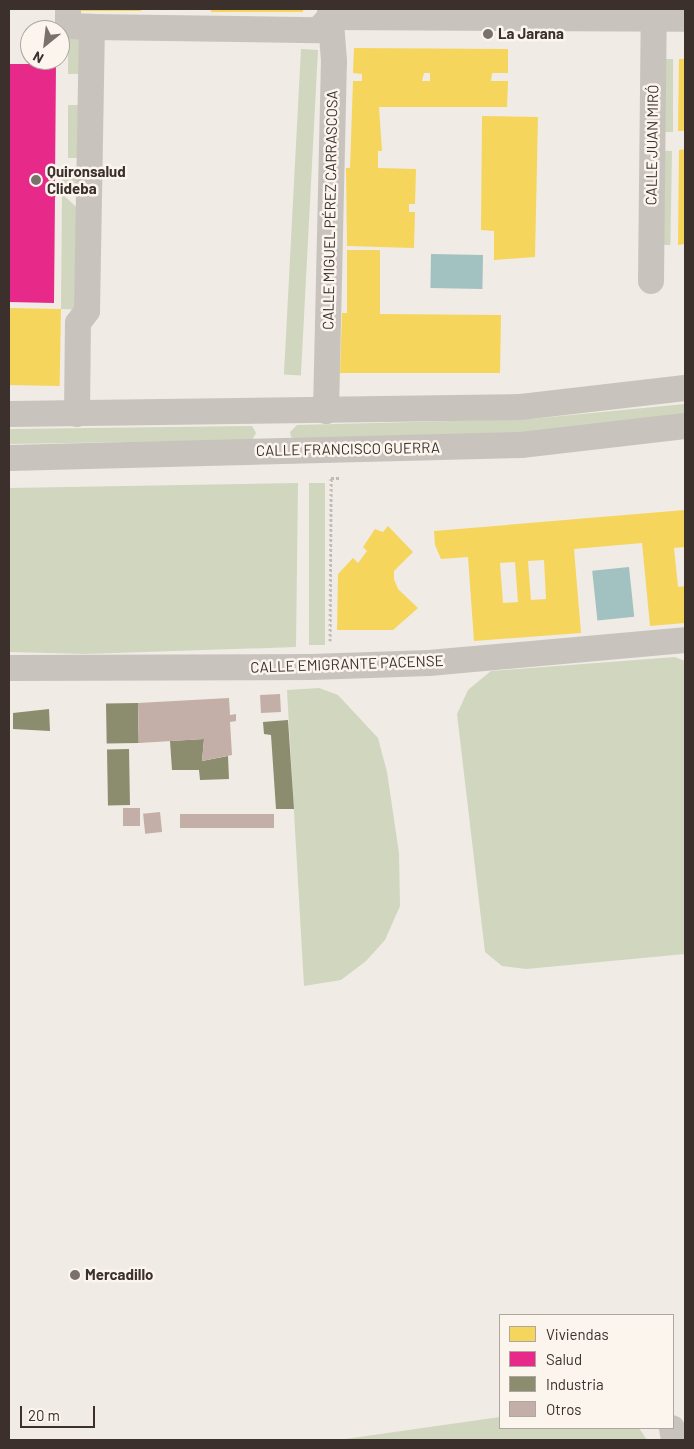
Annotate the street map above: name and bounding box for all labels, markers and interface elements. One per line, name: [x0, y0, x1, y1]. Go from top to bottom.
north arrow: [20, 20, 70, 70]
place label: La Jarana: [498, 25, 564, 43]
marker: La Jarana: [482, 28, 494, 40]
text: N: [30, 48, 46, 67]
street label: CALLE JUAN MIRÓ: [642, 84, 662, 206]
street label: CALLE MIGUEL PÉREZ CARRASCOSA: [319, 90, 341, 330]
place label: Quironsalud Clideba: [47, 162, 126, 197]
marker: Quironsalud Clideba: [29, 173, 43, 187]
street label: CALLE FRANCISCO GUERRA: [256, 438, 440, 460]
street label: CALLE EMIGRANTE PACENSE: [250, 652, 444, 676]
place label: Mercadillo: [85, 1266, 153, 1284]
marker: Mercadillo: [69, 1269, 81, 1281]
legend: [499, 1314, 674, 1429]
text: Viviendas: [546, 1325, 609, 1343]
text: Salud: [546, 1350, 582, 1368]
text: Industria: [546, 1375, 604, 1393]
scale bar: [22, 1396, 98, 1428]
text: Otros: [546, 1400, 582, 1418]
text: 20 m: [28, 1406, 60, 1424]

